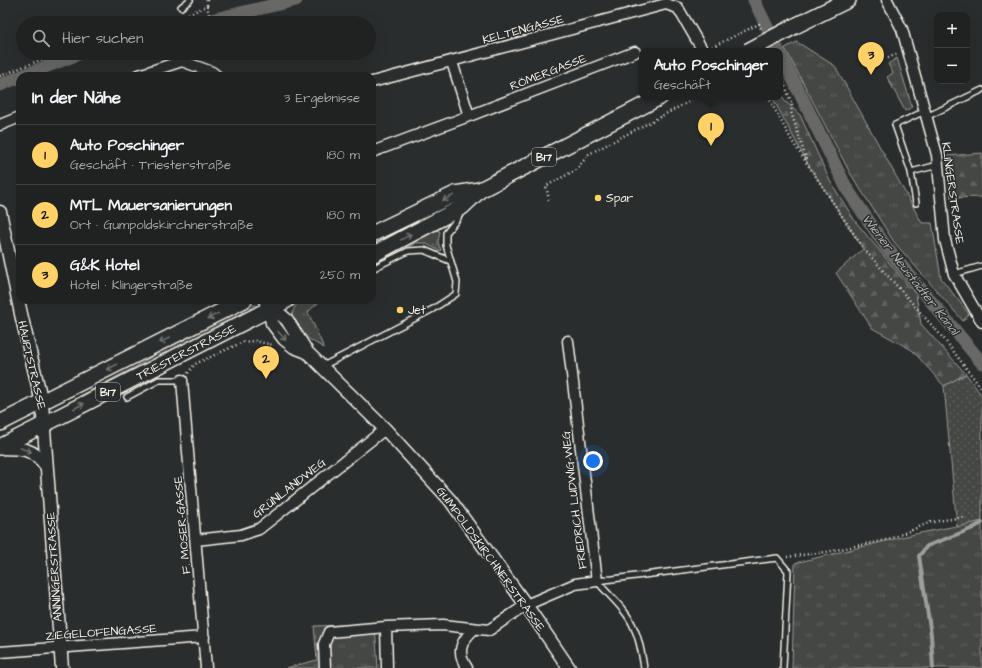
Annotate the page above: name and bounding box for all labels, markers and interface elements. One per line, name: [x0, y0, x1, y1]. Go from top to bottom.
street label: KELTENGASSE: [481, 10, 566, 48]
map controls: [934, 12, 970, 84]
button: +: [934, 12, 970, 48]
search box: [16, 16, 376, 60]
icon: search: [30, 27, 52, 49]
text: Hier suchen: [62, 28, 143, 49]
pin: 3: [858, 42, 884, 75]
popup: [639, 48, 783, 100]
button: −: [934, 48, 970, 84]
street label: RÖMERGASSE: [507, 50, 589, 95]
text: Auto Poschinger: [654, 55, 768, 76]
text: Geschäft: [654, 76, 711, 94]
text: In der Nähe: [32, 86, 121, 110]
text: 3 Ergebnisse: [284, 89, 360, 107]
pin: 1: [698, 113, 724, 146]
text: Auto Poschinger: [70, 135, 184, 156]
street label: KLINGERSTRASSE: [937, 141, 968, 245]
text: 1: [44, 146, 46, 164]
text: 180 m: [326, 146, 360, 164]
road number: B17: [532, 148, 556, 166]
text: Geschäft · Triesterstraße: [70, 156, 231, 174]
place label: Spar: [606, 190, 633, 207]
marker: Spar: [593, 193, 603, 203]
text: MTL Mauersanierungen: [70, 195, 232, 216]
one-way arrow: [442, 195, 454, 202]
text: 2: [41, 206, 49, 224]
text: 180 m: [326, 206, 360, 224]
water label: Wiener Neustädter Kanal: [857, 211, 964, 340]
text: Ort · Gumpoldskirchnerstraße: [70, 216, 253, 234]
one-way arrow: [400, 232, 412, 240]
text: G&K Hotel: [70, 255, 140, 276]
text: 3: [42, 266, 48, 284]
text: 250 m: [320, 266, 360, 284]
text: Hotel · Klingerstraße: [70, 276, 193, 294]
place label: Jet: [408, 302, 426, 319]
marker: Jet: [395, 305, 405, 315]
one-way arrow: [208, 313, 220, 320]
street label: HAUPTSTRASSE: [13, 319, 50, 411]
street label: TRIESTERSTRASSE: [133, 320, 239, 385]
one-way arrow: [277, 331, 287, 341]
one-way arrow: [159, 337, 171, 344]
pin: 2: [253, 346, 279, 379]
one-way arrow: [106, 364, 118, 371]
road number: B17: [96, 383, 120, 401]
one-way arrow: [73, 402, 85, 410]
street label: FRIEDRICH LUDWIG-WEG: [557, 429, 591, 570]
one-way arrow: [20, 447, 32, 455]
your location: [583, 451, 603, 471]
street label: GRÜNLANDWEG: [249, 454, 330, 523]
street label: F. MOSER-GASSE: [170, 475, 195, 575]
street label: GUMPOLDSKIRCHNERSTRASSE: [432, 484, 549, 635]
street label: ANNINGERSTRASSE: [42, 512, 67, 622]
street label: ZIEGELOFENGASSE: [45, 620, 157, 645]

